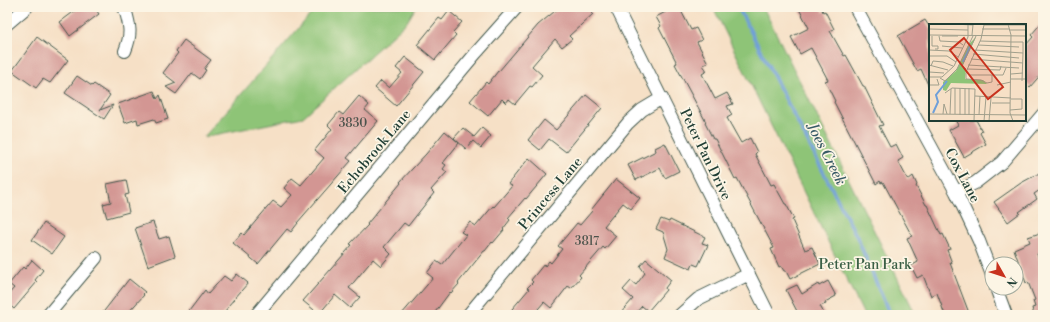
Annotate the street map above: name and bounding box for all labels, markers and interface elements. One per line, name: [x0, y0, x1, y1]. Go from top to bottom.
inset map: [929, 24, 1026, 121]
street label: Echobrook Lane: [334, 106, 415, 197]
street label: Peter Pan Drive: [675, 106, 735, 203]
house number: 3830: [339, 116, 367, 131]
water label: Joes Creek: [802, 118, 850, 189]
street label: Cox Lane: [940, 145, 984, 206]
street label: Princess Lane: [515, 153, 587, 234]
house number: 3817: [575, 234, 599, 249]
park label: Peter Pan Park: [819, 256, 912, 274]
north arrow: [984, 256, 1024, 296]
text: N: [1003, 274, 1019, 290]

